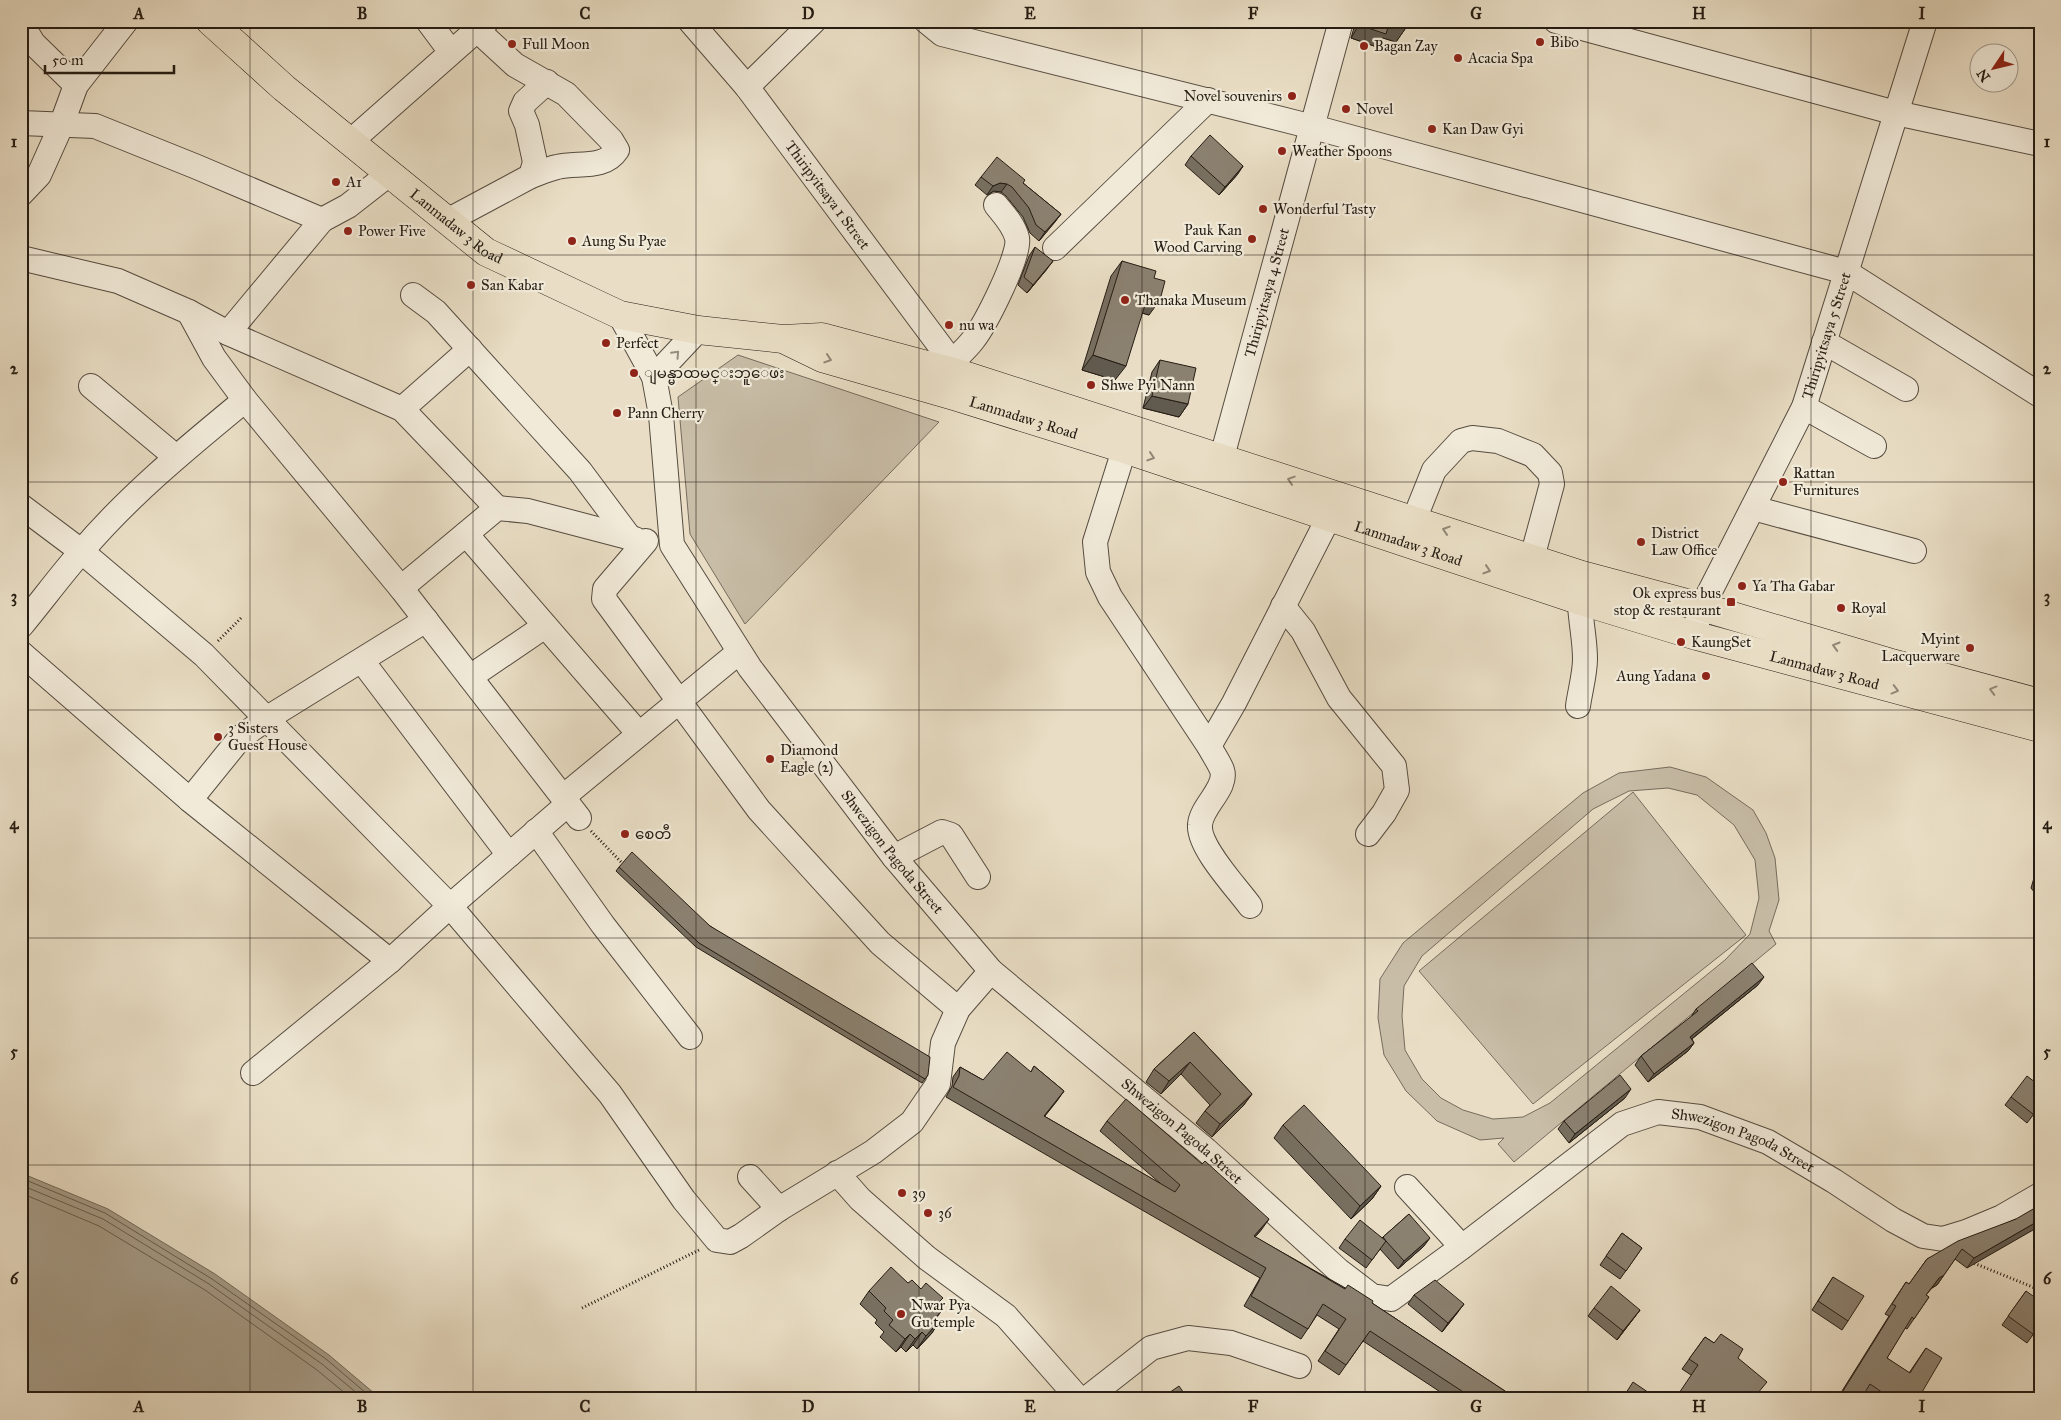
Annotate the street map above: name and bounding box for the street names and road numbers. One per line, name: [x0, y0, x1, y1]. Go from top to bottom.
street label: Thiripyitsaya 1 Street: [781, 137, 874, 254]
street label: Lanmadaw 3 Road: [406, 185, 506, 268]
street label: Thiripyitsaya 4 Street: [1241, 225, 1293, 359]
street label: Thiripyitsaya 5 Street: [1798, 269, 1855, 401]
street label: Lanmadaw 3 Road: [967, 392, 1080, 443]
street label: Lanmadaw 3 Road: [1352, 517, 1465, 570]
street label: Lanmadaw 3 Road: [1768, 647, 1882, 694]
street label: Shwezigon Pagoda Street: [837, 786, 948, 918]
street label: Shwezigon Pagoda Street: [1118, 1074, 1247, 1188]
street label: Shwezigon Pagoda Street: [1670, 1105, 1818, 1177]

